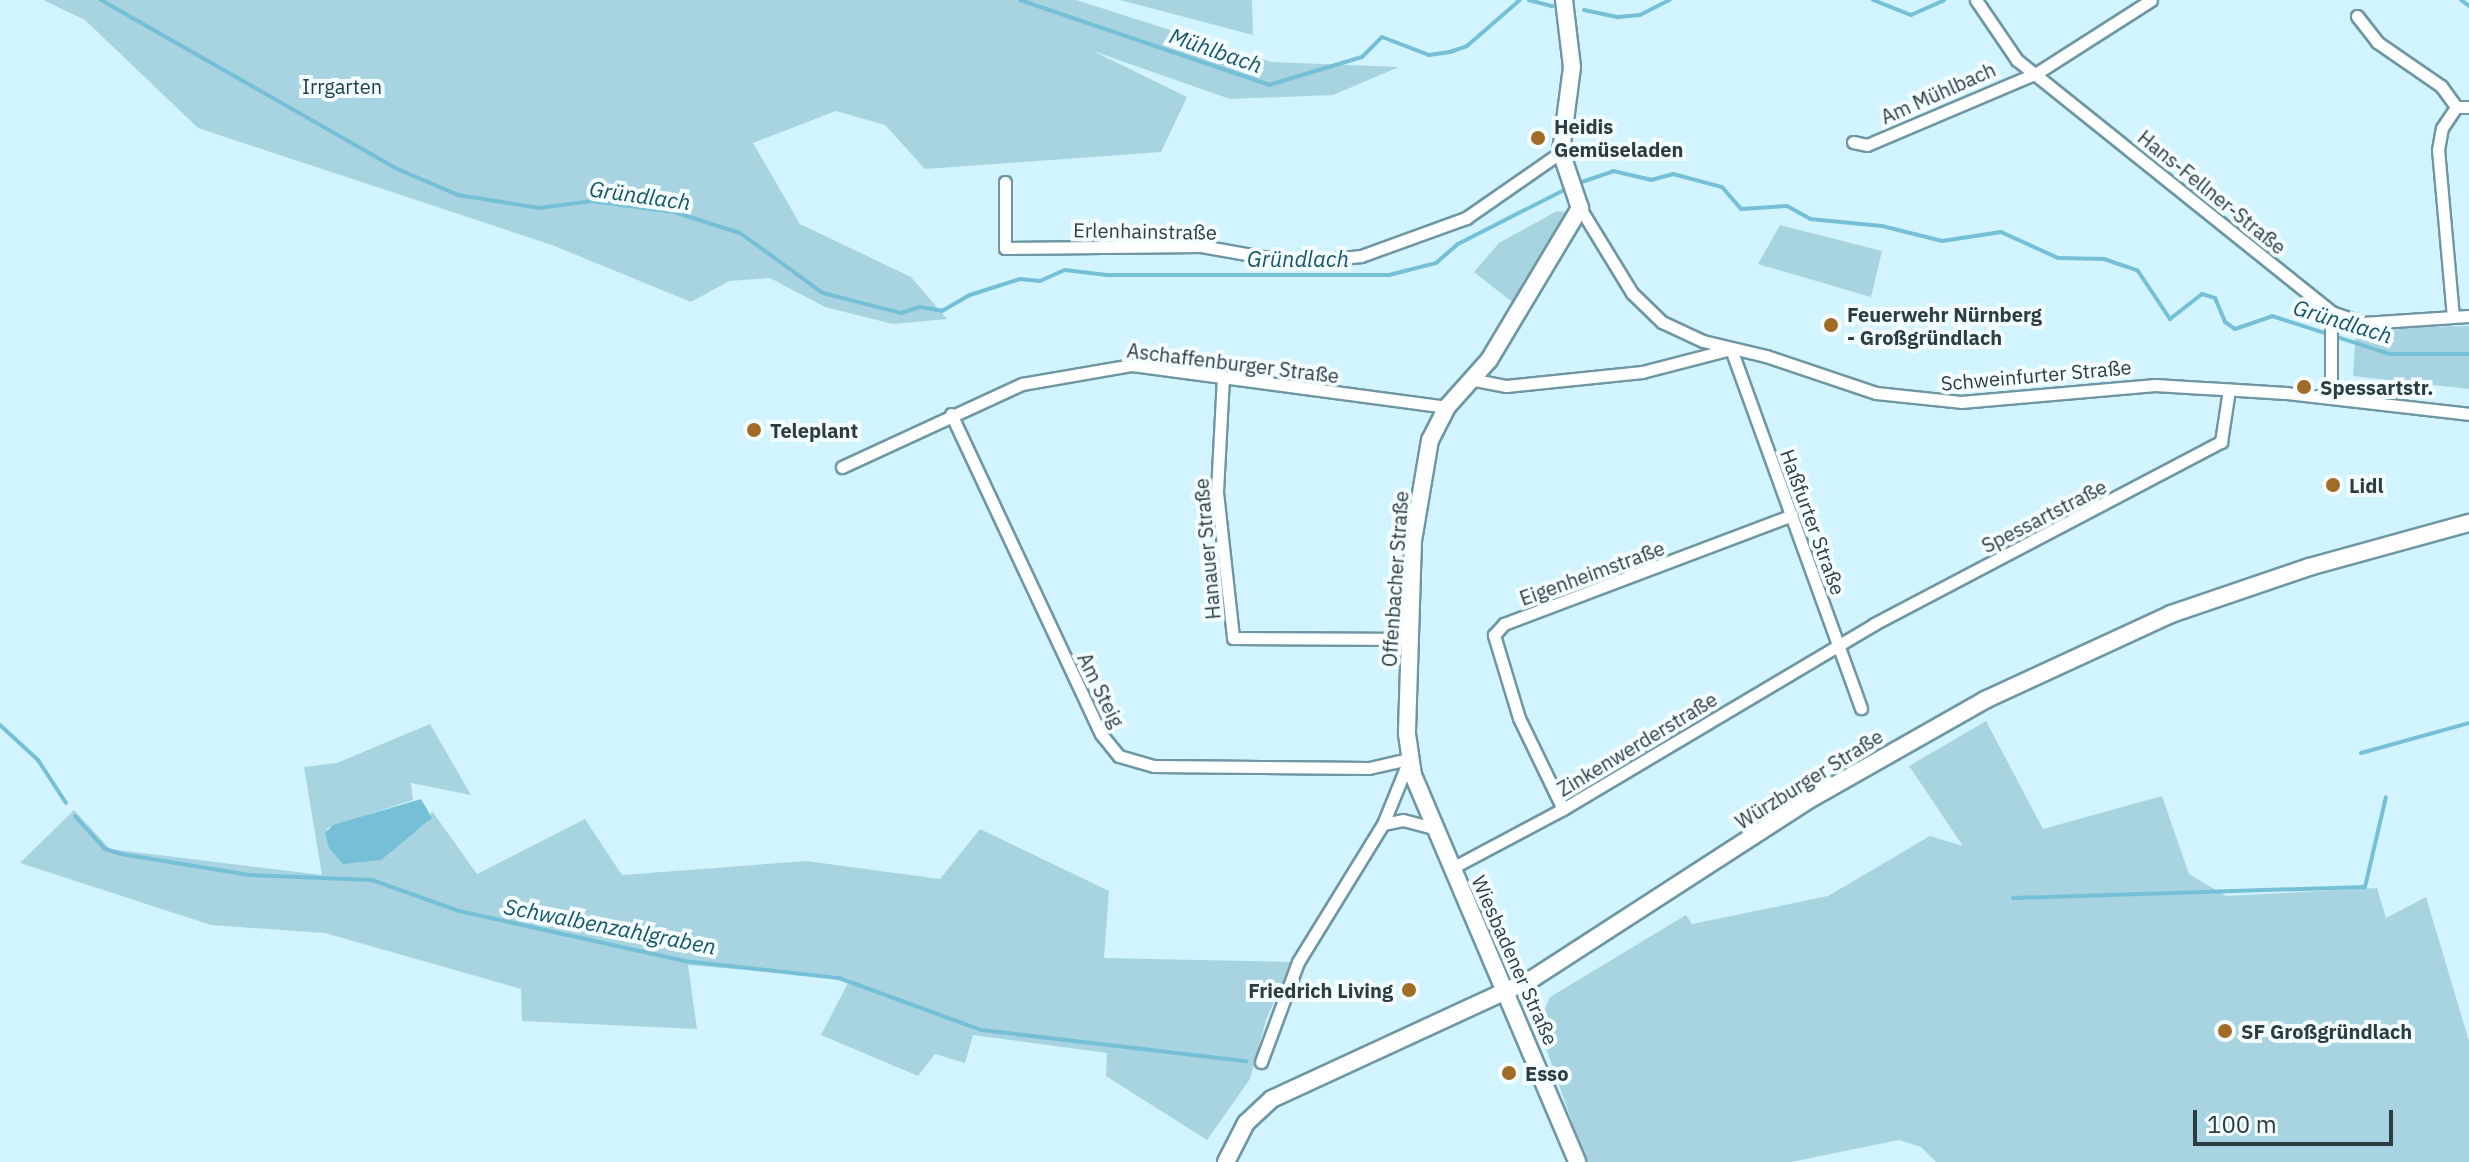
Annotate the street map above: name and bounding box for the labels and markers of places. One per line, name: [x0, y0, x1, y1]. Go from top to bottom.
place label: Heidis Gemüseladen: [1554, 114, 1683, 161]
marker: Heidis Gemüseladen: [1529, 129, 1547, 147]
place label: Feuerwehr Nürnberg - Großgründlach: [1847, 302, 2042, 349]
marker: Feuerwehr Nürnberg - Großgründlach: [1822, 316, 1840, 334]
place label: Spessartstr.: [2320, 375, 2433, 399]
marker: Spessartstr.: [2295, 378, 2313, 396]
place label: Teleplant: [770, 418, 858, 442]
marker: Teleplant: [745, 421, 763, 439]
place label: Lidl: [2349, 473, 2384, 497]
marker: Lidl: [2324, 476, 2342, 494]
place label: Friedrich Living: [1248, 978, 1393, 1002]
marker: Friedrich Living: [1400, 981, 1418, 999]
place label: SF Großgründlach: [2241, 1019, 2412, 1043]
marker: SF Großgründlach: [2216, 1022, 2234, 1040]
place label: Esso: [1525, 1061, 1568, 1085]
marker: Esso: [1500, 1064, 1518, 1082]

